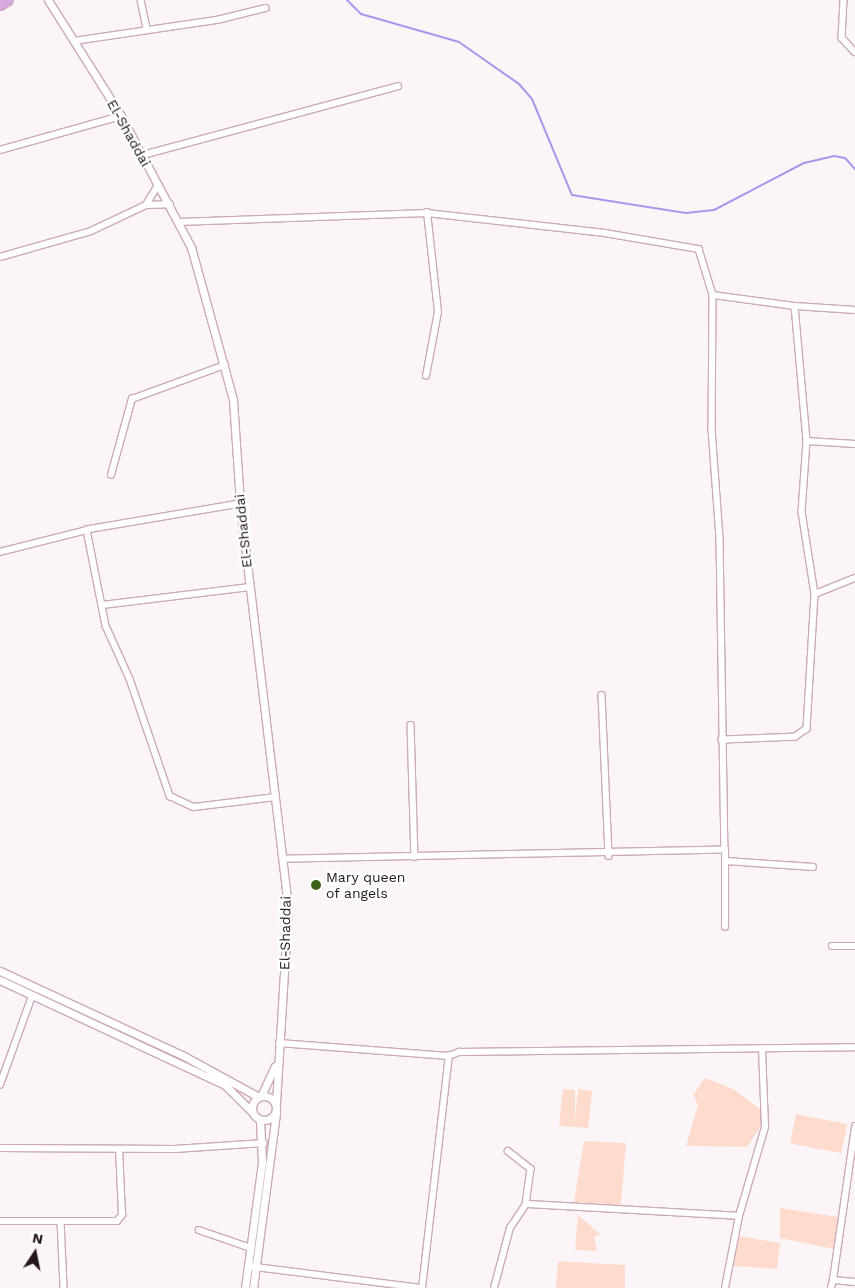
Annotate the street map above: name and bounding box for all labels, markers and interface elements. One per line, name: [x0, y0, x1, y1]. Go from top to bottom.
street label: El-Shaddai: [104, 96, 154, 170]
street label: El-Shaddai: [231, 493, 255, 569]
place label: Mary queen of angels: [326, 869, 406, 902]
marker: Mary queen of angels: [310, 879, 322, 891]
street label: El-Shaddai: [276, 896, 294, 970]
north arrow: [10, 1228, 60, 1278]
text: N: [31, 1229, 44, 1247]

